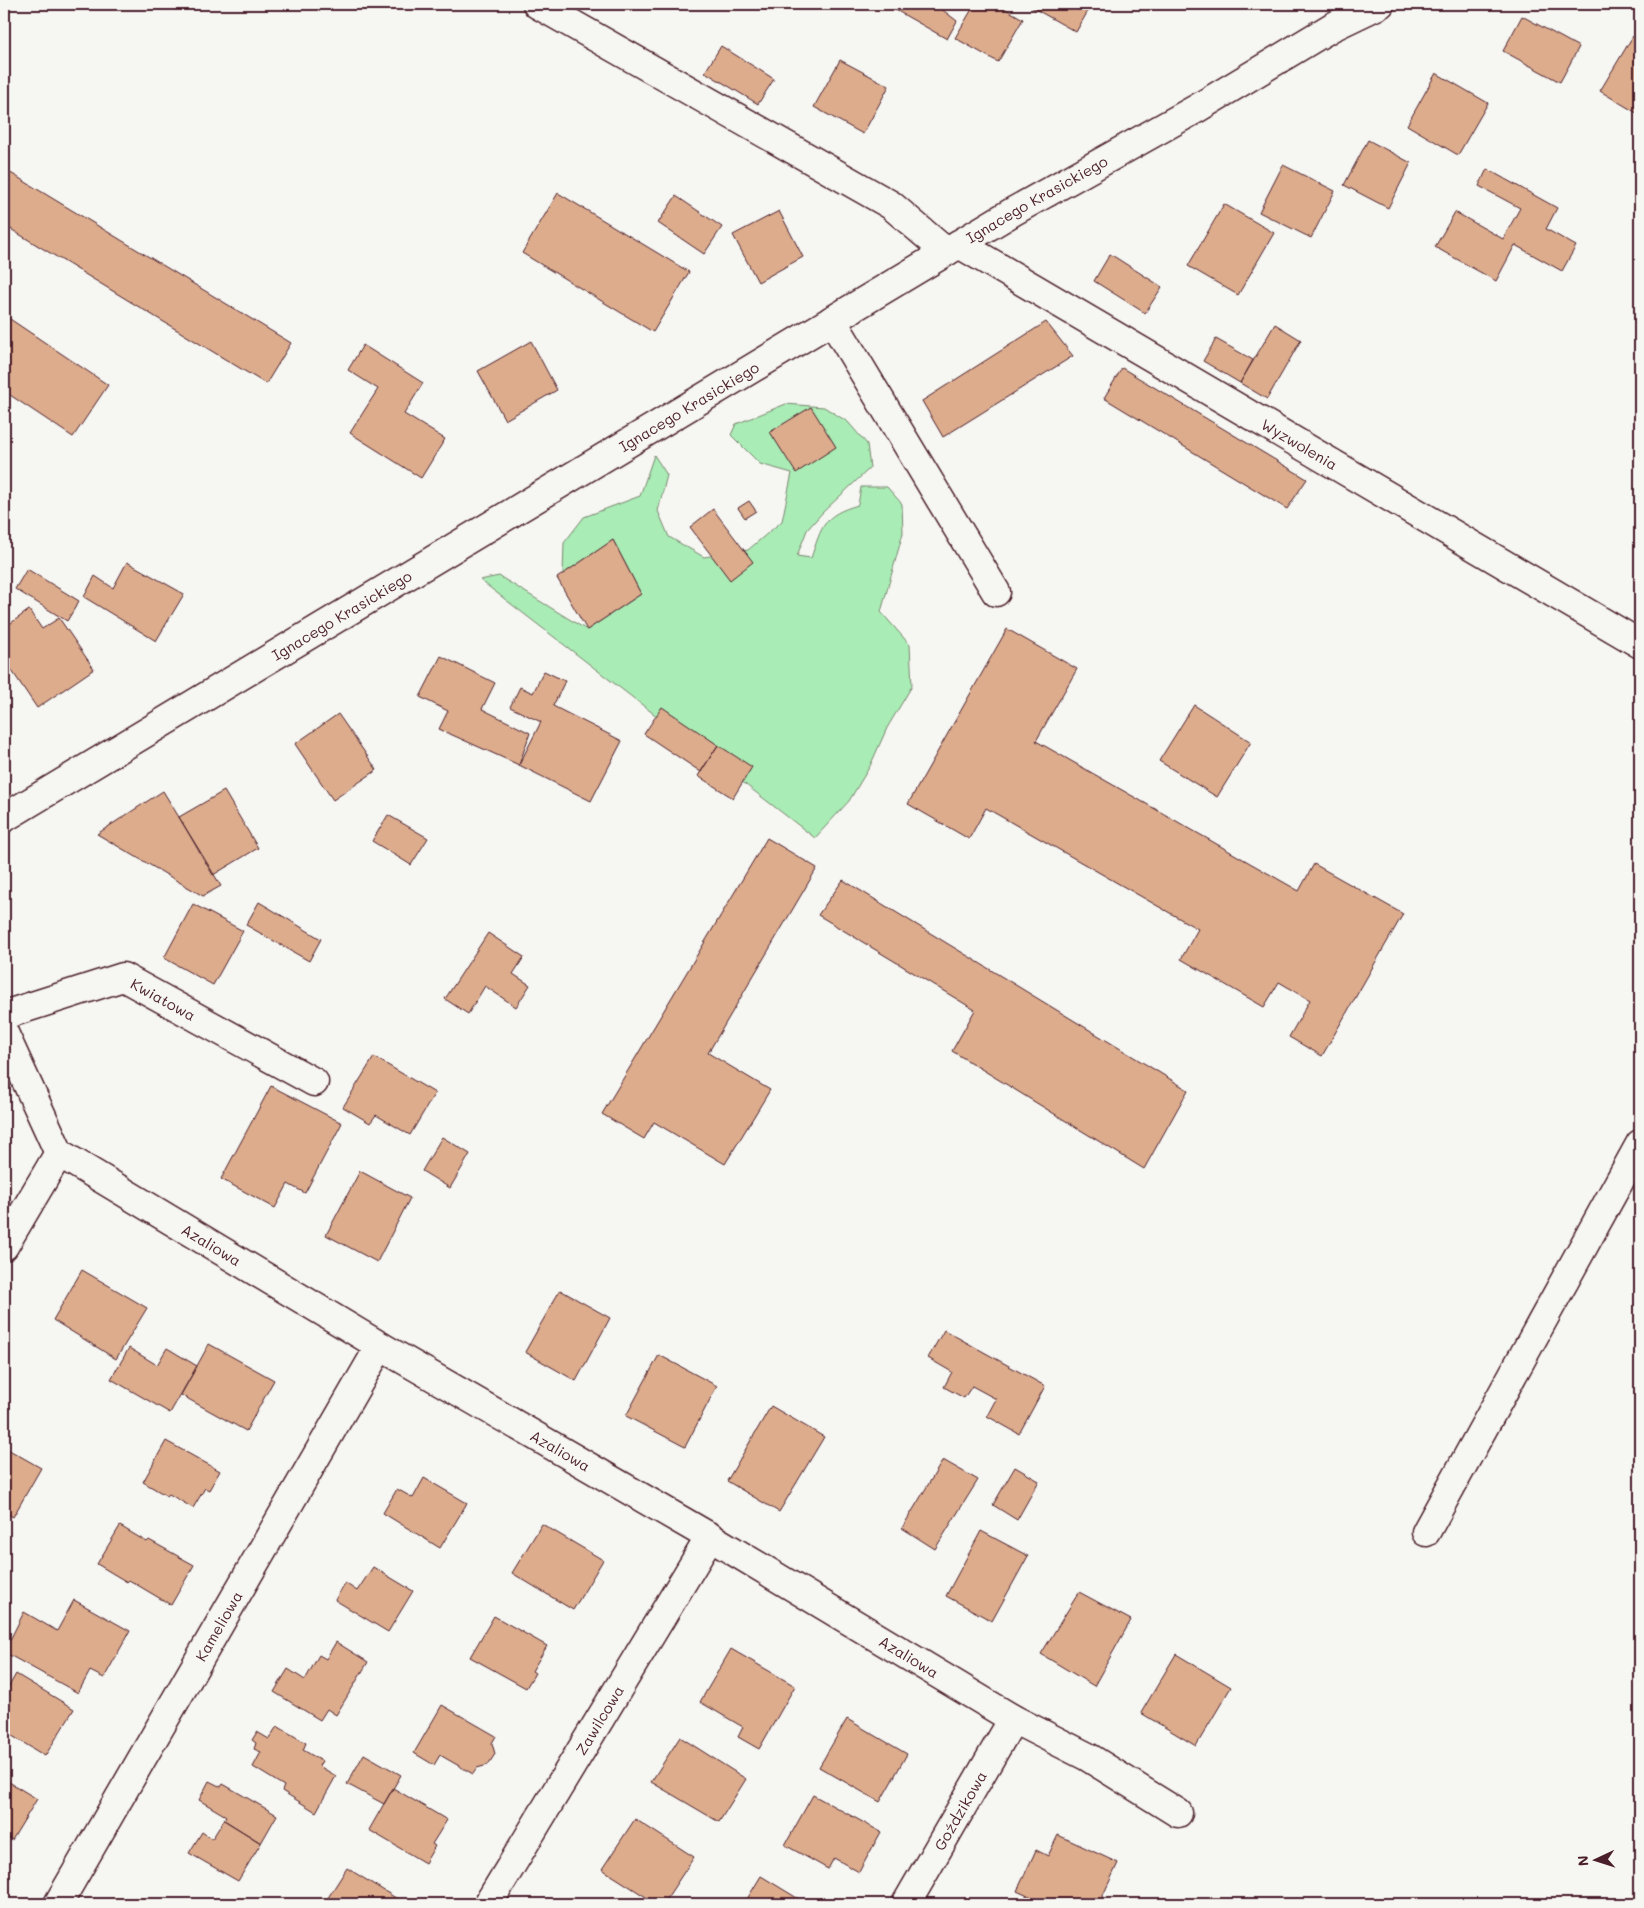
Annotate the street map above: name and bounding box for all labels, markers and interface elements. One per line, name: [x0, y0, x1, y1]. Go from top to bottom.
street label: Ignacego Krasickiego: [962, 151, 1111, 247]
street label: Ignacego Krasickiego: [615, 357, 763, 456]
street label: Wyzwolenia: [1258, 414, 1341, 474]
street label: Ignacego Krasickiego: [268, 565, 415, 665]
street label: Kwiatowa: [127, 973, 199, 1025]
street label: Azaliowa: [178, 1219, 245, 1270]
street label: Azaliowa: [527, 1425, 594, 1476]
street label: Kameliowa: [190, 1587, 247, 1665]
street label: Azaliowa: [875, 1631, 943, 1682]
street label: Zawilcowa: [570, 1681, 628, 1759]
street label: Goździkowa: [929, 1767, 991, 1854]
north arrow: [1572, 1836, 1622, 1886]
text: N: [1573, 1855, 1592, 1867]

